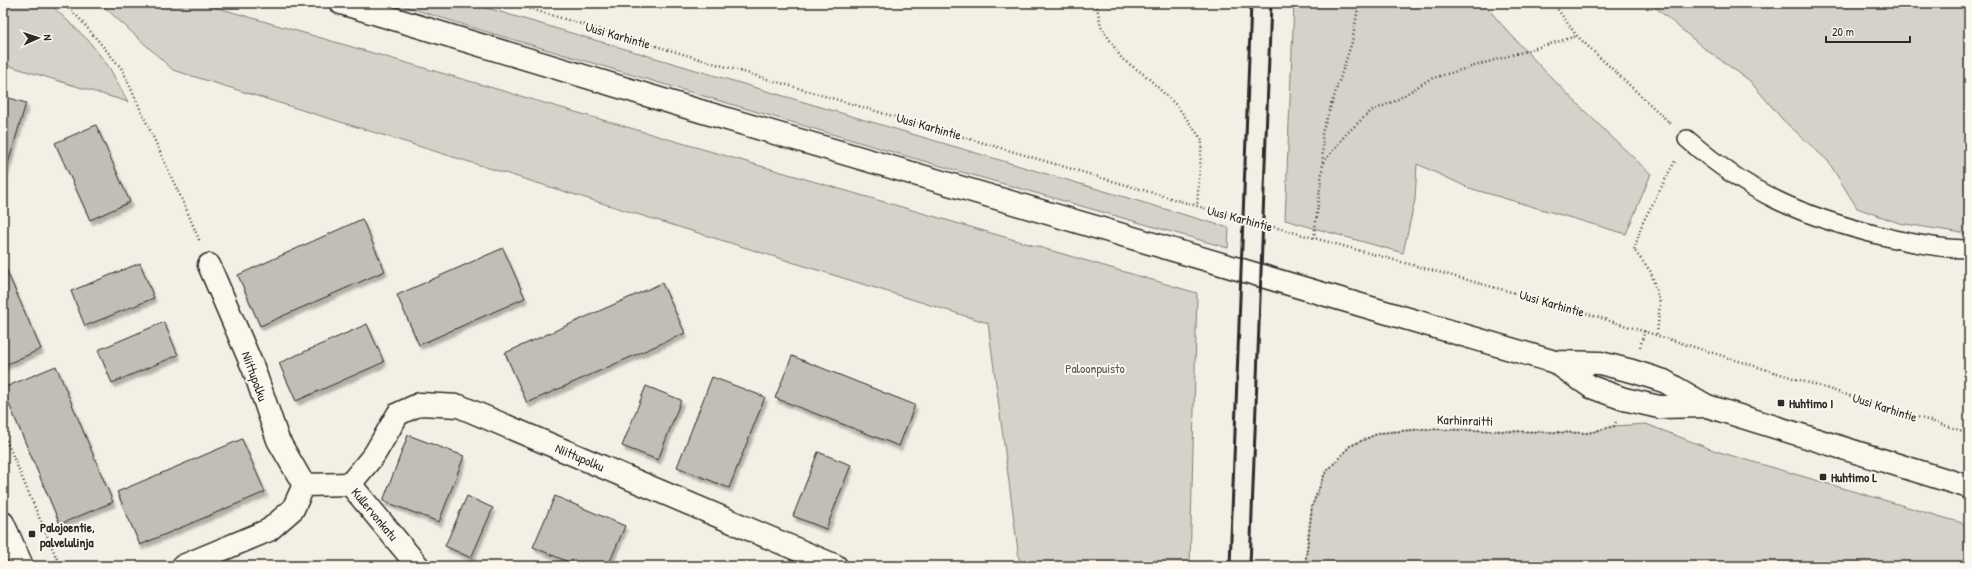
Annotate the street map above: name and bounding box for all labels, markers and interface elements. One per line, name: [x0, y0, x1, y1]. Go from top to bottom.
street label: Uusi Karhintie: [583, 17, 653, 53]
north arrow: [18, 18, 58, 58]
scale bar: [1826, 18, 1910, 44]
text: 20 m: [1832, 23, 1854, 40]
text: N: [41, 34, 55, 41]
street label: Uusi Karhintie: [894, 108, 964, 144]
street label: Uusi Karhintie: [1205, 201, 1275, 235]
street label: Uusi Karhintie: [1517, 285, 1587, 321]
street label: Niittupolku: [238, 349, 272, 403]
park label: Paloonpuisto: [1065, 359, 1125, 377]
street label: Uusi Karhintie: [1850, 388, 1920, 426]
place label: Huhtimo I: [1789, 394, 1833, 412]
marker: Huhtimo I: [1776, 398, 1786, 408]
street label: Karhinraitti: [1437, 410, 1493, 430]
street label: Niittupolku: [553, 439, 607, 475]
place label: Huhtimo L: [1831, 468, 1877, 486]
marker: Huhtimo L: [1818, 472, 1828, 482]
street label: Kullervonkatu: [347, 484, 403, 544]
place label: Palojoentie, palvelulinja: [40, 518, 95, 552]
marker: Palojoentie, palvelulinja: [27, 529, 37, 539]

